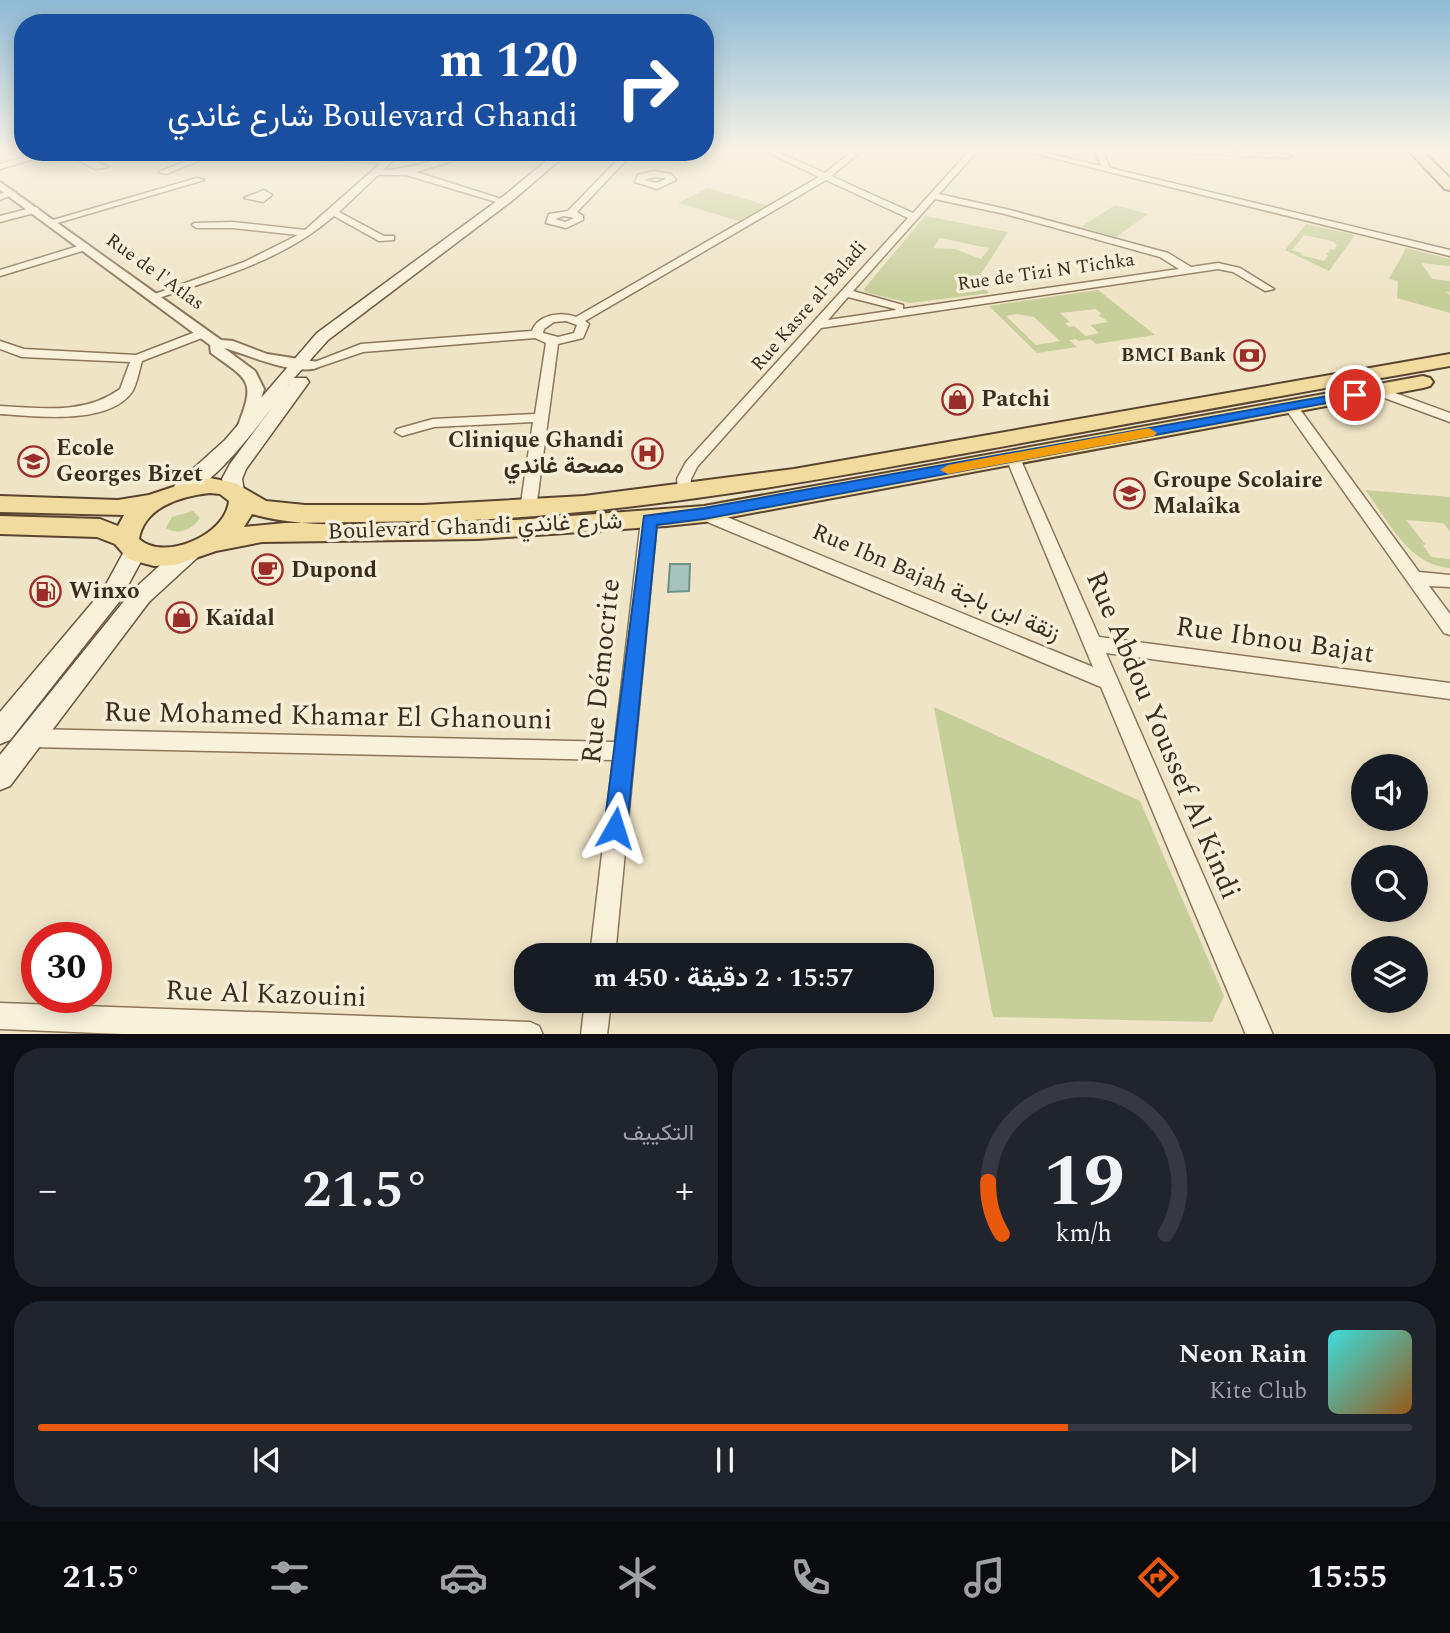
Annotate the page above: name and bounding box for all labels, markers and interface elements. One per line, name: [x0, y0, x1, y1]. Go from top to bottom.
text: 120 m: [439, 24, 578, 99]
icon: right: [602, 42, 693, 133]
text: Boulevard Ghandi شارع غاندي: [168, 92, 578, 141]
street label: Rue de l'Atlas: [100, 226, 210, 318]
street label: Rue Kasre al-Baladi: [744, 234, 874, 378]
street label: Rue de Tizi N Tichka: [955, 245, 1137, 299]
bank icon: BMCI Bank: [1232, 338, 1266, 372]
place label: BMCI Bank: [1121, 341, 1227, 370]
pin: [1325, 365, 1385, 425]
icon: arrive: [1336, 376, 1374, 414]
shop icon: Patchi: [941, 382, 975, 416]
place label: Patchi: [981, 382, 1050, 417]
place label: Clinique Ghandi مصحة غاندي: [448, 423, 624, 484]
place label: Ecole Georges Bizet: [56, 431, 203, 492]
hospital icon: Clinique Ghandi مصحة غاندي: [630, 436, 664, 470]
school or university icon: Ecole Georges Bizet: [16, 444, 50, 478]
place label: Groupe Scolaire Malaîka: [1153, 463, 1323, 524]
school or university icon: Groupe Scolaire Malaîka: [1113, 476, 1147, 510]
street label: Boulevard Ghandi شارع غاندي: [327, 504, 623, 550]
street label: Rue Ibn Bajah زنقة ابن باجة: [807, 515, 1065, 651]
cafe icon: Dupond: [251, 553, 285, 587]
place label: Dupond: [291, 553, 377, 588]
street label: Rue Abdou Youssef Al Kindi: [1074, 564, 1252, 906]
fuel station icon: Winxo: [29, 574, 63, 608]
place label: Winxo: [69, 574, 140, 609]
street label: Rue Démocrite: [570, 576, 632, 766]
shop icon: Kaïdal: [165, 601, 199, 635]
place label: Kaïdal: [205, 601, 275, 636]
street label: Rue Ibnou Bajat: [1173, 605, 1377, 675]
street label: Rue Mohamed Khamar El Ghanouni: [103, 691, 553, 741]
map controls: [1351, 754, 1428, 1013]
button: sound: [1351, 754, 1428, 831]
position arrow: [578, 791, 652, 865]
button: search: [1351, 845, 1428, 922]
speed limit sign: 30: [21, 922, 112, 1013]
button: layers: [1351, 936, 1428, 1013]
text: 15:57 · 2 دقيقة · 450 m: [594, 958, 854, 998]
street label: Rue Al Kazouini: [165, 969, 367, 1019]
text: التكييف: [623, 1116, 694, 1151]
text: 19: [1043, 1127, 1125, 1238]
text: 21.5°: [302, 1151, 430, 1230]
text: −: [38, 1162, 57, 1220]
text: +: [675, 1162, 694, 1220]
text: km/h: [1056, 1214, 1112, 1252]
text: Neon Rain: [1179, 1334, 1307, 1374]
text: Kite Club: [1209, 1374, 1307, 1409]
icon: previous: [248, 1441, 286, 1479]
icon: pause: [706, 1441, 744, 1479]
icon: next: [1164, 1441, 1202, 1479]
text: 21.5°: [62, 1553, 141, 1602]
icon: filters: [265, 1553, 314, 1602]
icon: car: [439, 1553, 488, 1602]
icon: climate: [613, 1553, 662, 1602]
icon: phone: [786, 1553, 835, 1602]
icon: music: [960, 1553, 1009, 1602]
icon: directions: [1134, 1553, 1183, 1602]
text: 15:55: [1307, 1553, 1388, 1602]

